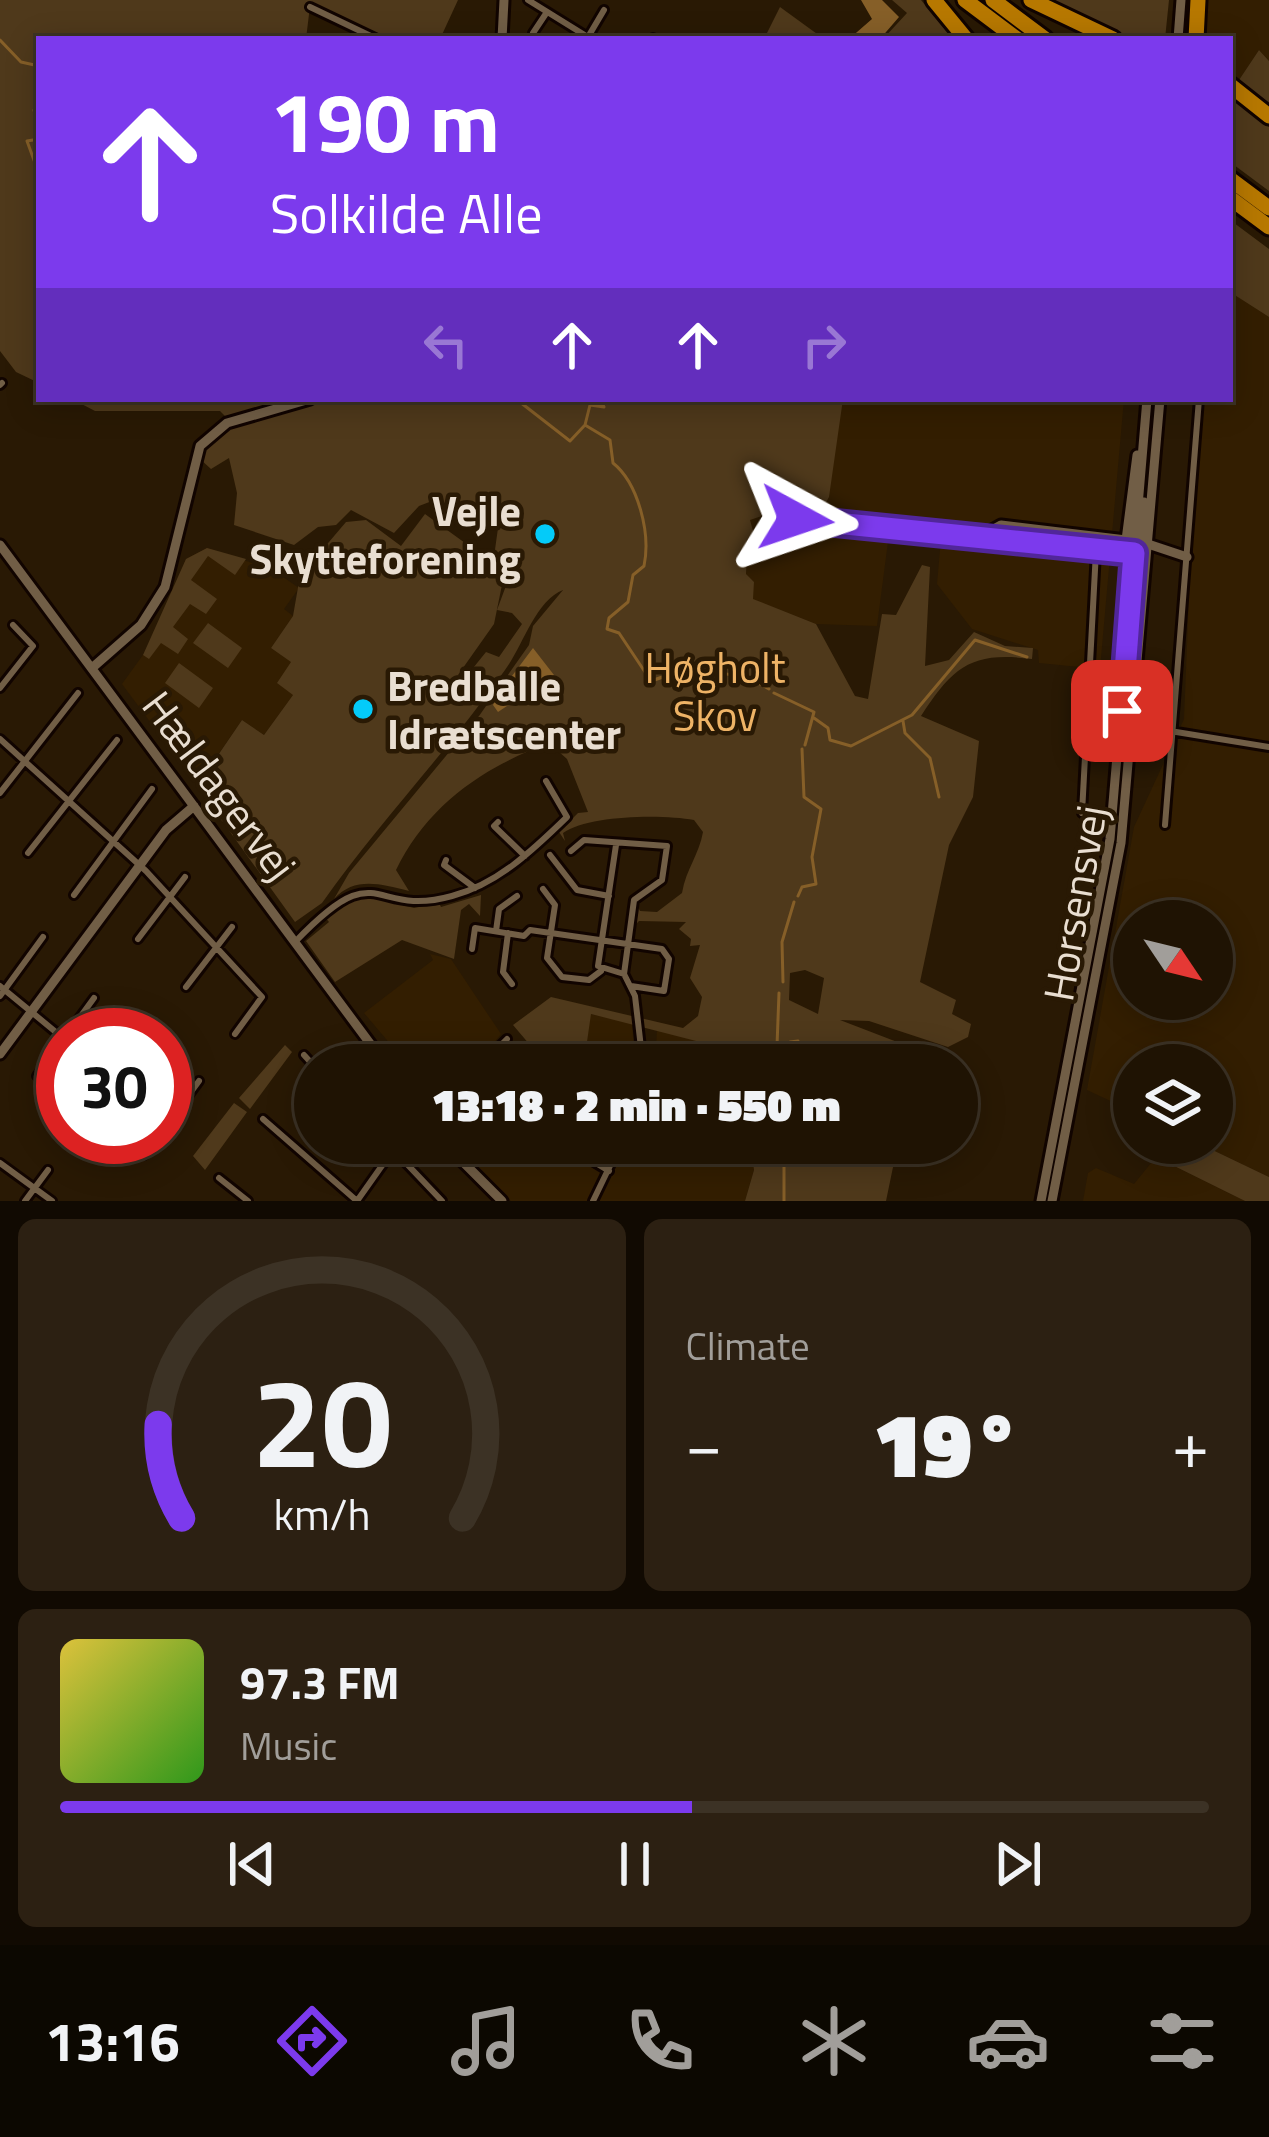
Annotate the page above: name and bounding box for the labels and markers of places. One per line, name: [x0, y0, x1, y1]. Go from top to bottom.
place label: Vejle Skytteforening: [250, 478, 521, 590]
marker: Vejle Skytteforening: [532, 521, 558, 547]
place label: Bredballe Idrætscenter: [387, 653, 621, 765]
pin: [1071, 660, 1173, 762]
marker: Bredballe Idrætscenter: [350, 696, 376, 722]

